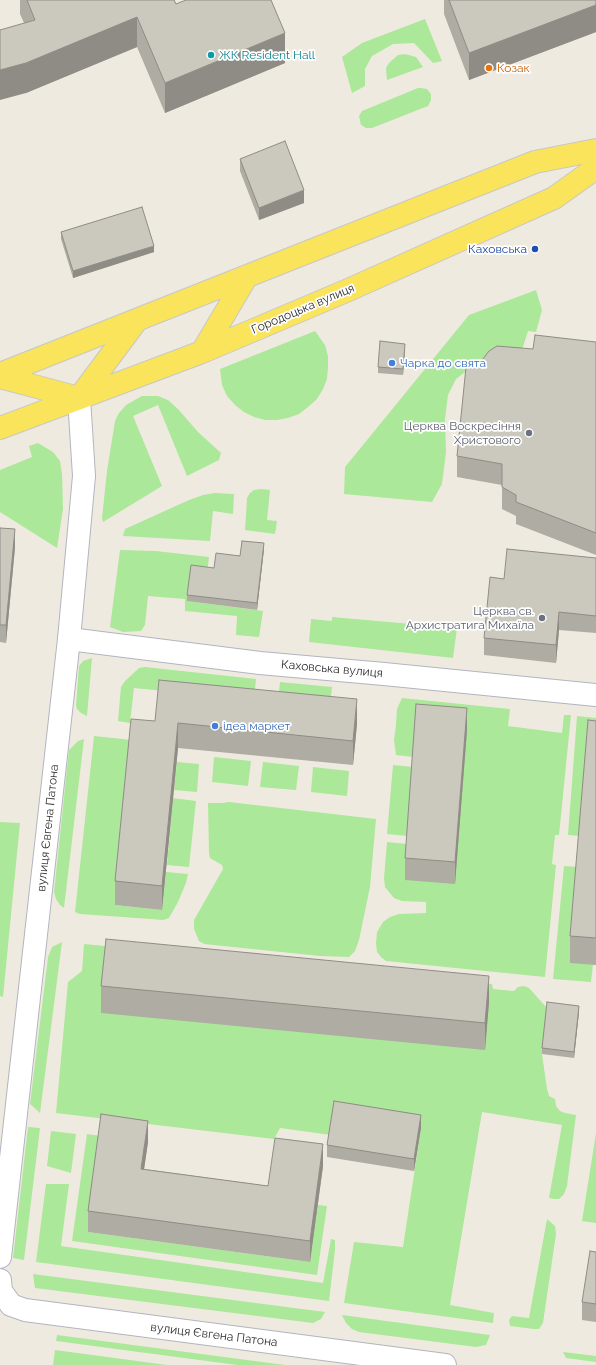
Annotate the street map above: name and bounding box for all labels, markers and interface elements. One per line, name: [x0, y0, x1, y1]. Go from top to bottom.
place label: ЖК Resident Hall: [219, 48, 315, 62]
marker: ЖК Resident Hall: [206, 50, 216, 60]
place label: Козак: [497, 61, 530, 75]
marker: Козак: [484, 63, 494, 73]
place label: Каховська: [468, 242, 527, 256]
marker: Каховська: [530, 244, 540, 254]
street label: Городоцька вулиця: [249, 281, 357, 337]
place label: Чарка до свята: [400, 356, 486, 370]
marker: Чарка до свята: [387, 358, 397, 368]
place label: Церква Воскресіння Христового: [404, 419, 521, 447]
marker: Церква Воскресіння Христового: [524, 428, 534, 438]
place label: Церква св. Архистратига Михаїла: [406, 604, 534, 632]
marker: Церква св. Архистратига Михаїла: [537, 613, 547, 623]
street label: Каховська вулиця: [281, 657, 383, 681]
place label: ідеа маркет: [223, 719, 290, 733]
marker: ідеа маркет: [210, 721, 220, 731]
street label: вулиця Євгена Патона: [34, 764, 62, 892]
street label: вулиця Євгена Патона: [150, 1320, 278, 1350]

